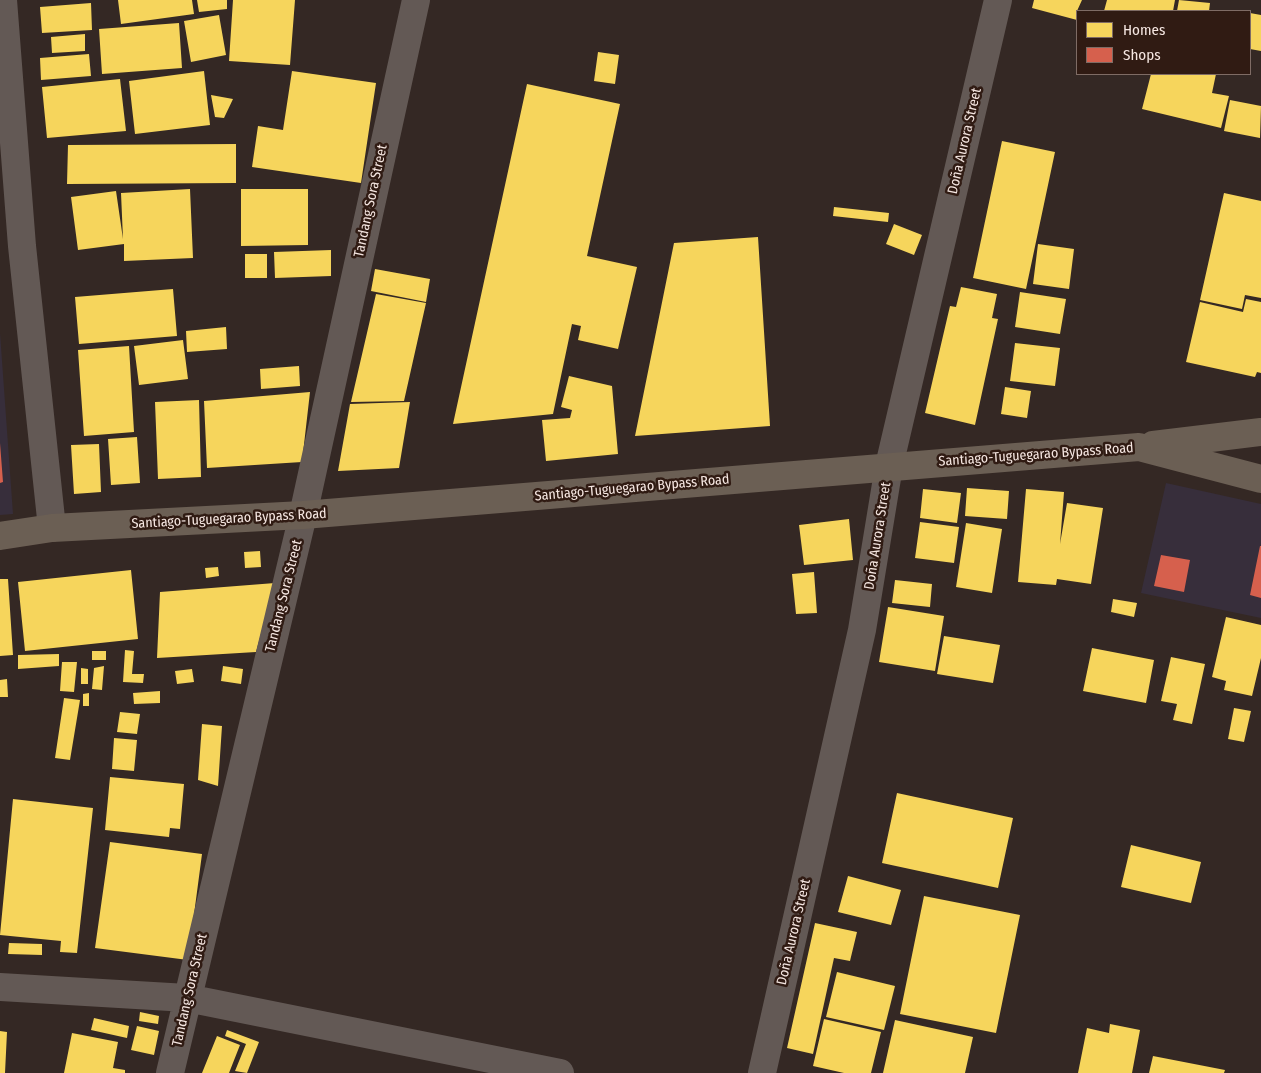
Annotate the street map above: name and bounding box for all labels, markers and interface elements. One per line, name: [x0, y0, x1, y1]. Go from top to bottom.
legend: [1076, 10, 1251, 75]
text: Homes: [1123, 21, 1165, 39]
text: Shops: [1123, 46, 1161, 64]
street label: Doña Aurora Street: [945, 86, 985, 196]
street label: Tandang Sora Street: [351, 143, 391, 259]
street label: Santiago-Tuguegarao Bypass Road: [938, 440, 1134, 470]
street label: Santiago-Tuguegarao Bypass Road: [534, 471, 730, 505]
street label: Doña Aurora Street: [861, 481, 895, 591]
street label: Santiago-Tuguegarao Bypass Road: [131, 505, 327, 533]
street label: Tandang Sora Street: [262, 538, 306, 654]
street label: Doña Aurora Street: [774, 877, 814, 987]
street label: Tandang Sora Street: [169, 932, 211, 1048]

